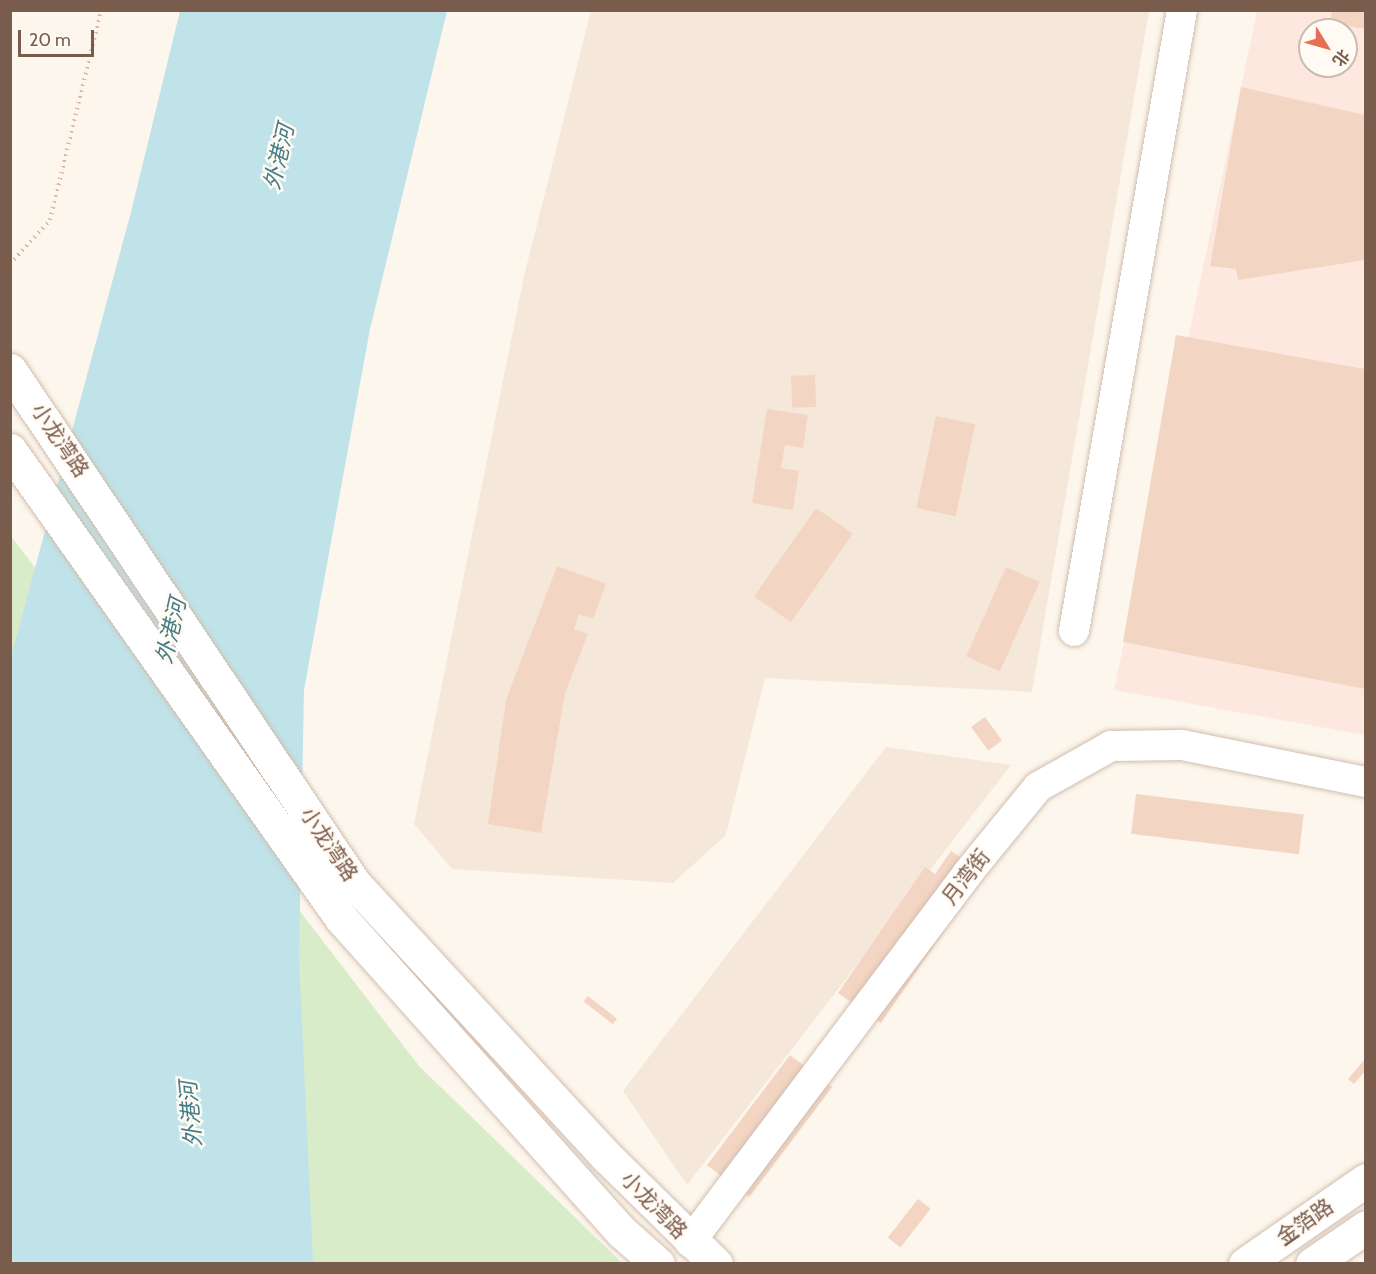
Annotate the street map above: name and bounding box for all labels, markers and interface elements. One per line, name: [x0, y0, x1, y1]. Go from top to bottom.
scale bar: [21, 18, 98, 56]
north arrow: [1298, 18, 1358, 78]
text: 20 m: [29, 29, 71, 51]
text: 北: [1329, 46, 1354, 70]
water label: 外港河: [259, 122, 299, 192]
street label: 小龙湾路: [26, 398, 94, 482]
water label: 外港河: [151, 596, 191, 666]
street label: 小龙湾路: [295, 802, 363, 886]
street label: 月湾街: [937, 844, 995, 910]
water label: 外港河: [175, 1080, 207, 1148]
street label: 小龙湾路: [616, 1166, 692, 1244]
street label: 金箔路: [1272, 1194, 1338, 1250]

